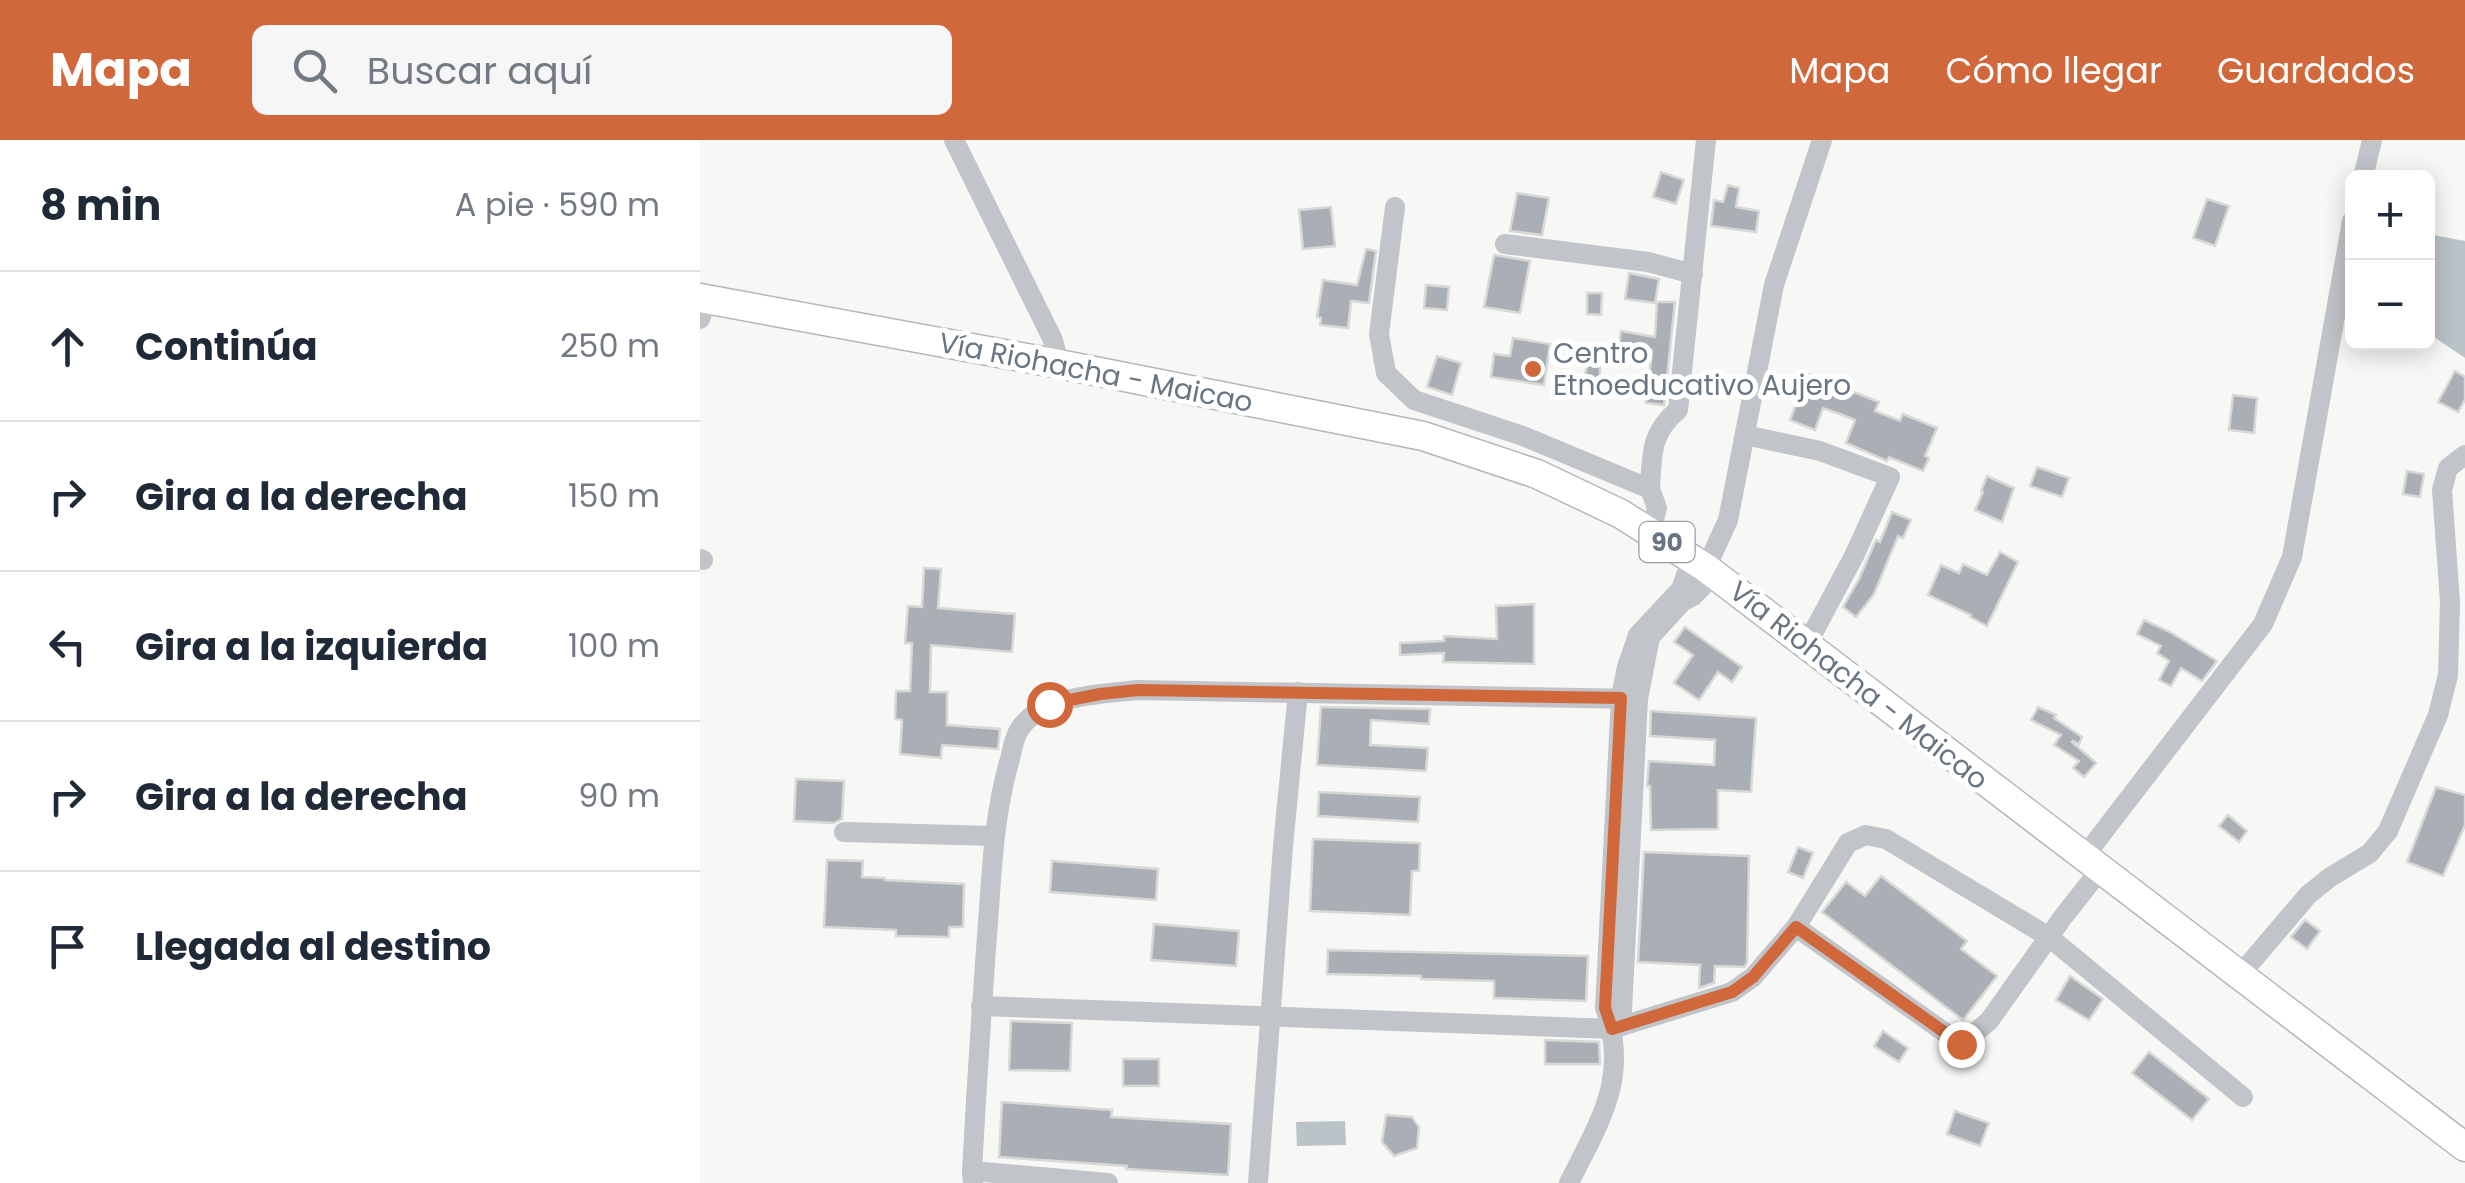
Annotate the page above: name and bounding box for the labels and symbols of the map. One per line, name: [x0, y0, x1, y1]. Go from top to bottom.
street label: Vía Riohacha - Maicao: [936, 323, 1256, 422]
place label: Centro Etnoeducativo Aujero: [1553, 334, 1851, 405]
marker: Centro Etnoeducativo Aujero: [1522, 358, 1544, 380]
road number: 90: [1640, 522, 1694, 562]
street label: Vía Riohacha - Maicao: [1721, 572, 1996, 799]
route start: [1027, 682, 1073, 728]
route end: [1939, 1022, 1985, 1068]

